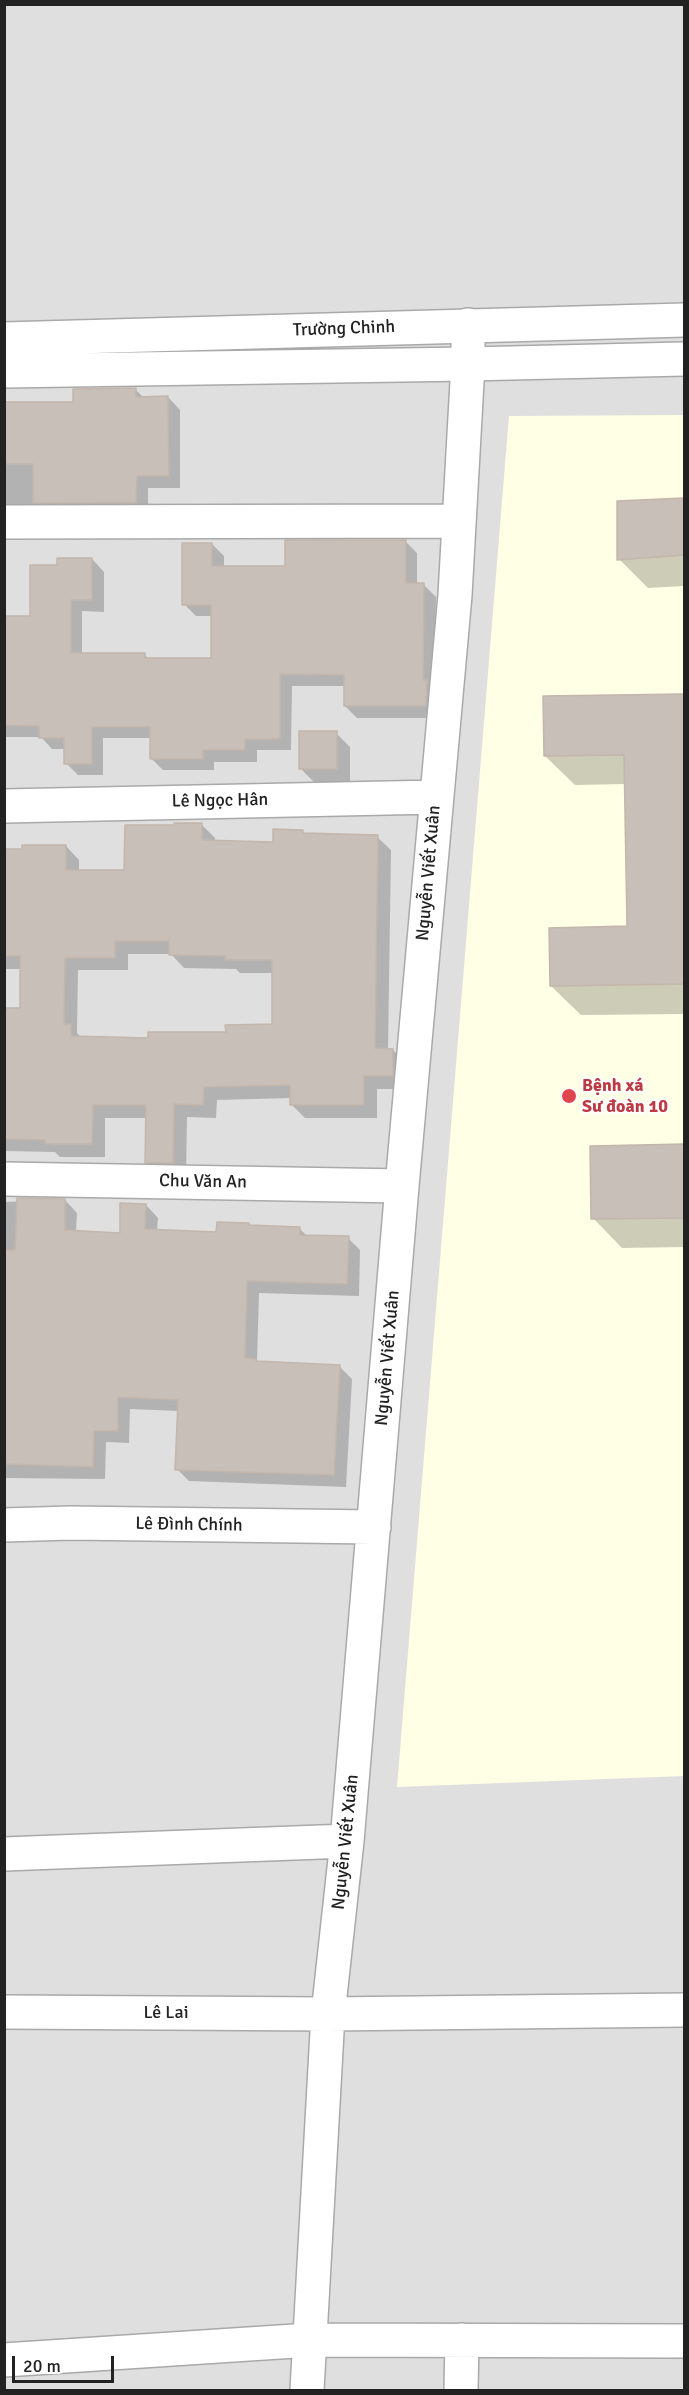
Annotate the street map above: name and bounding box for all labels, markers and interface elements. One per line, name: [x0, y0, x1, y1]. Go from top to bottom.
street label: Trường Chinh: [292, 316, 396, 342]
street label: Lê Ngọc Hân: [172, 789, 268, 813]
street label: Nguyễn Viết Xuân: [412, 804, 446, 942]
place label: Bệnh xá Sư đoàn 10: [582, 1075, 668, 1118]
marker: Bệnh xá Sư đoàn 10: [560, 1087, 578, 1105]
street label: Chu Văn An: [159, 1170, 247, 1194]
street label: Nguyễn Viết Xuân: [371, 1289, 405, 1427]
street label: Lê Đình Chính: [135, 1513, 243, 1537]
street label: Nguyễn Viết Xuân: [328, 1773, 364, 1911]
street label: Lê Lai: [143, 2002, 189, 2024]
scale bar: [15, 2344, 117, 2382]
text: 20 m: [23, 2355, 61, 2377]

